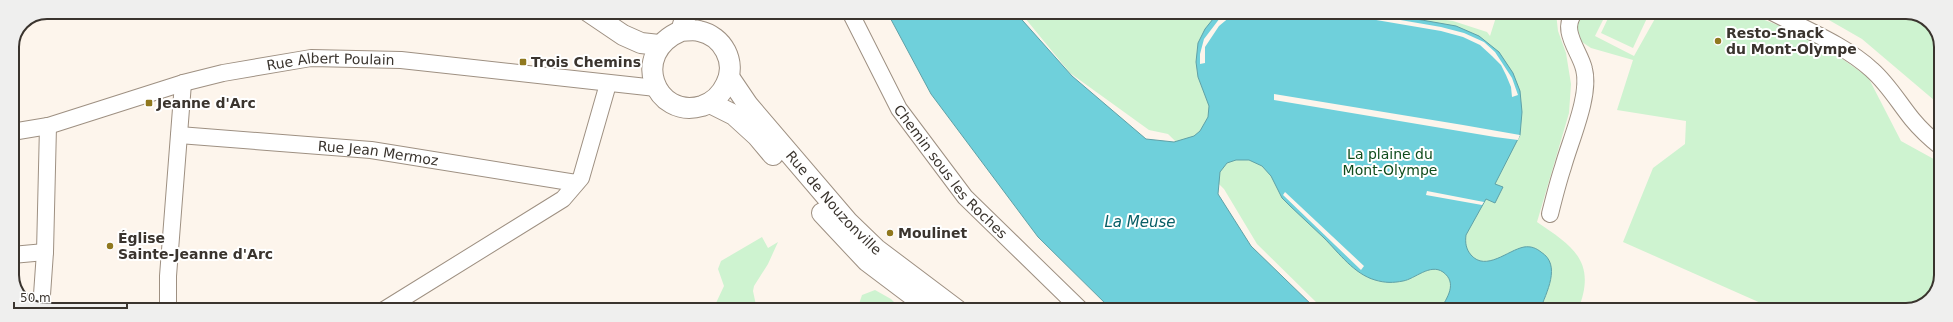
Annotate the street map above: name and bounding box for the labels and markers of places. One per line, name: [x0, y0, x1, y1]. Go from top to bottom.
place label: Resto-Snack du Mont-Olympe: [1726, 25, 1857, 57]
marker: Resto-Snack du Mont-Olympe: [1713, 36, 1723, 46]
place label: Trois Chemins: [531, 54, 641, 70]
marker: Trois Chemins: [518, 57, 528, 67]
place label: Jeanne d'Arc: [156, 95, 256, 111]
marker: Jeanne d'Arc: [144, 98, 154, 108]
place label: Moulinet: [898, 225, 968, 241]
marker: Moulinet: [885, 228, 895, 238]
place label: Église Sainte-Jeanne d'Arc: [118, 230, 273, 262]
marker: Église Sainte-Jeanne d'Arc: [105, 241, 115, 251]

